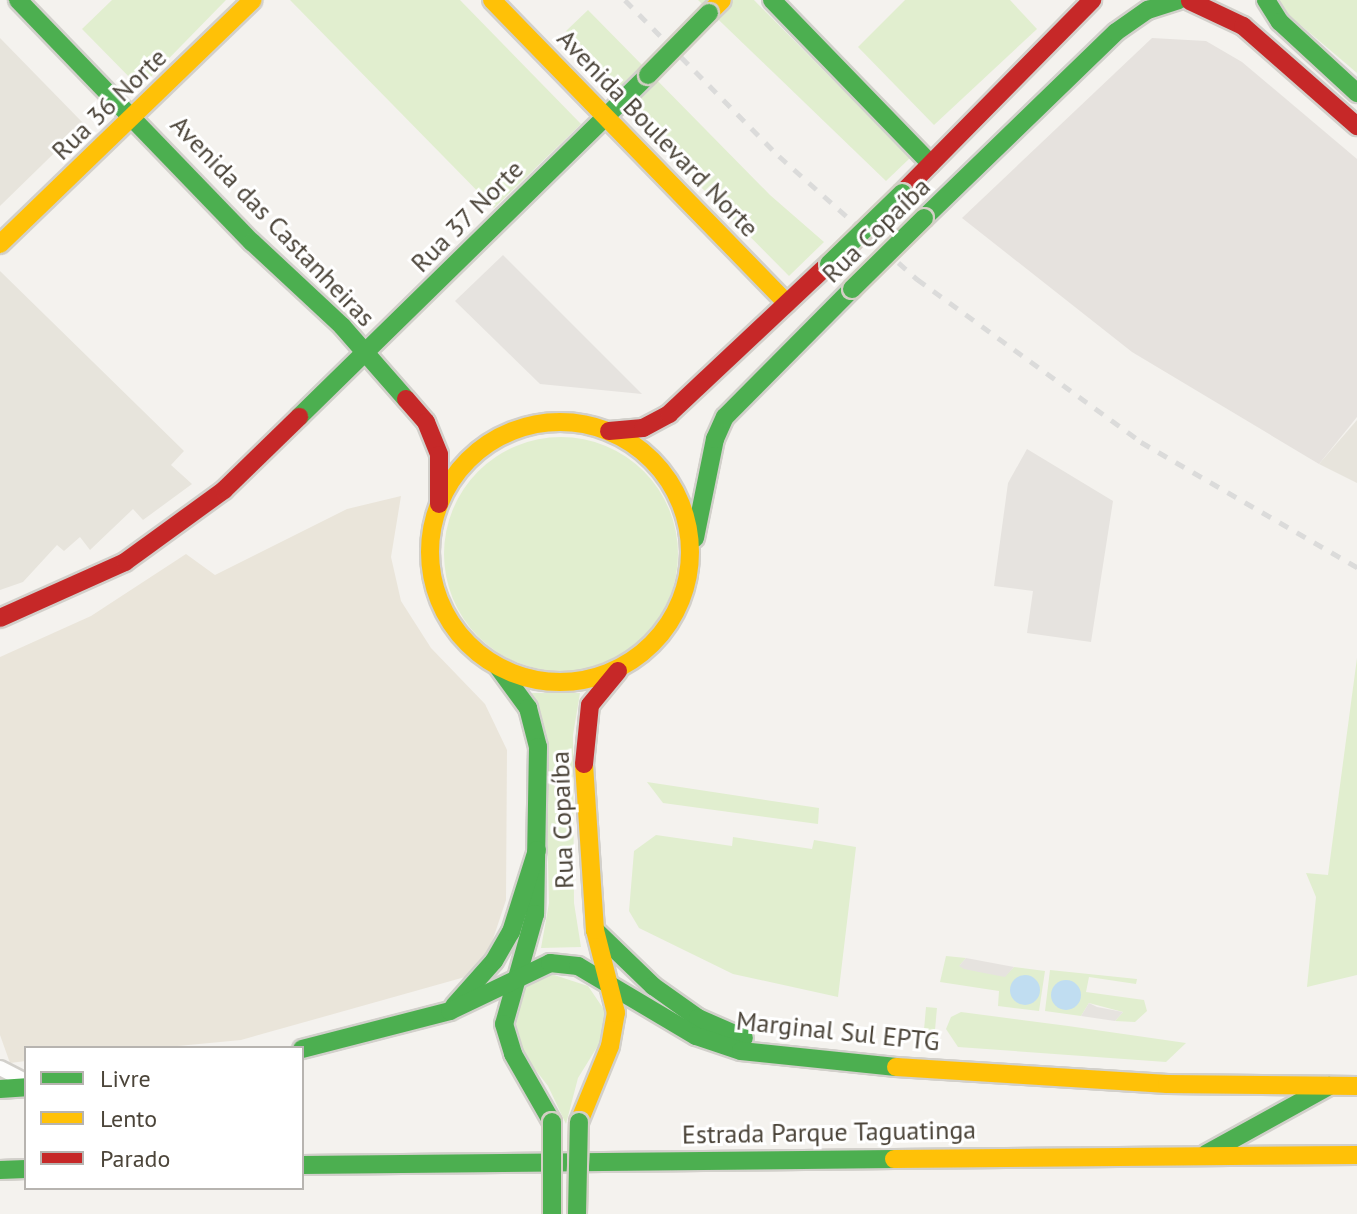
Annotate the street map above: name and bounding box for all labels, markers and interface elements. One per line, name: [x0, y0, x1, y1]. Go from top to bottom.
street label: Avenida Boulevard Norte: [551, 23, 765, 243]
street label: Rua 36 Norte: [45, 42, 173, 166]
street label: Avenida das Castanheiras: [164, 109, 382, 333]
street label: Rua 37 Norte: [404, 153, 530, 279]
street label: Rua Copaíba: [816, 171, 936, 289]
street label: Rua Copaíba: [544, 751, 580, 889]
street label: Marginal Sul EPTG: [735, 1005, 941, 1057]
legend: [24, 1046, 304, 1190]
text: Livre: [100, 1063, 151, 1094]
text: Lento: [100, 1103, 157, 1134]
street label: Estrada Parque Taguatinga: [681, 1114, 977, 1150]
text: Parado: [100, 1143, 170, 1174]

